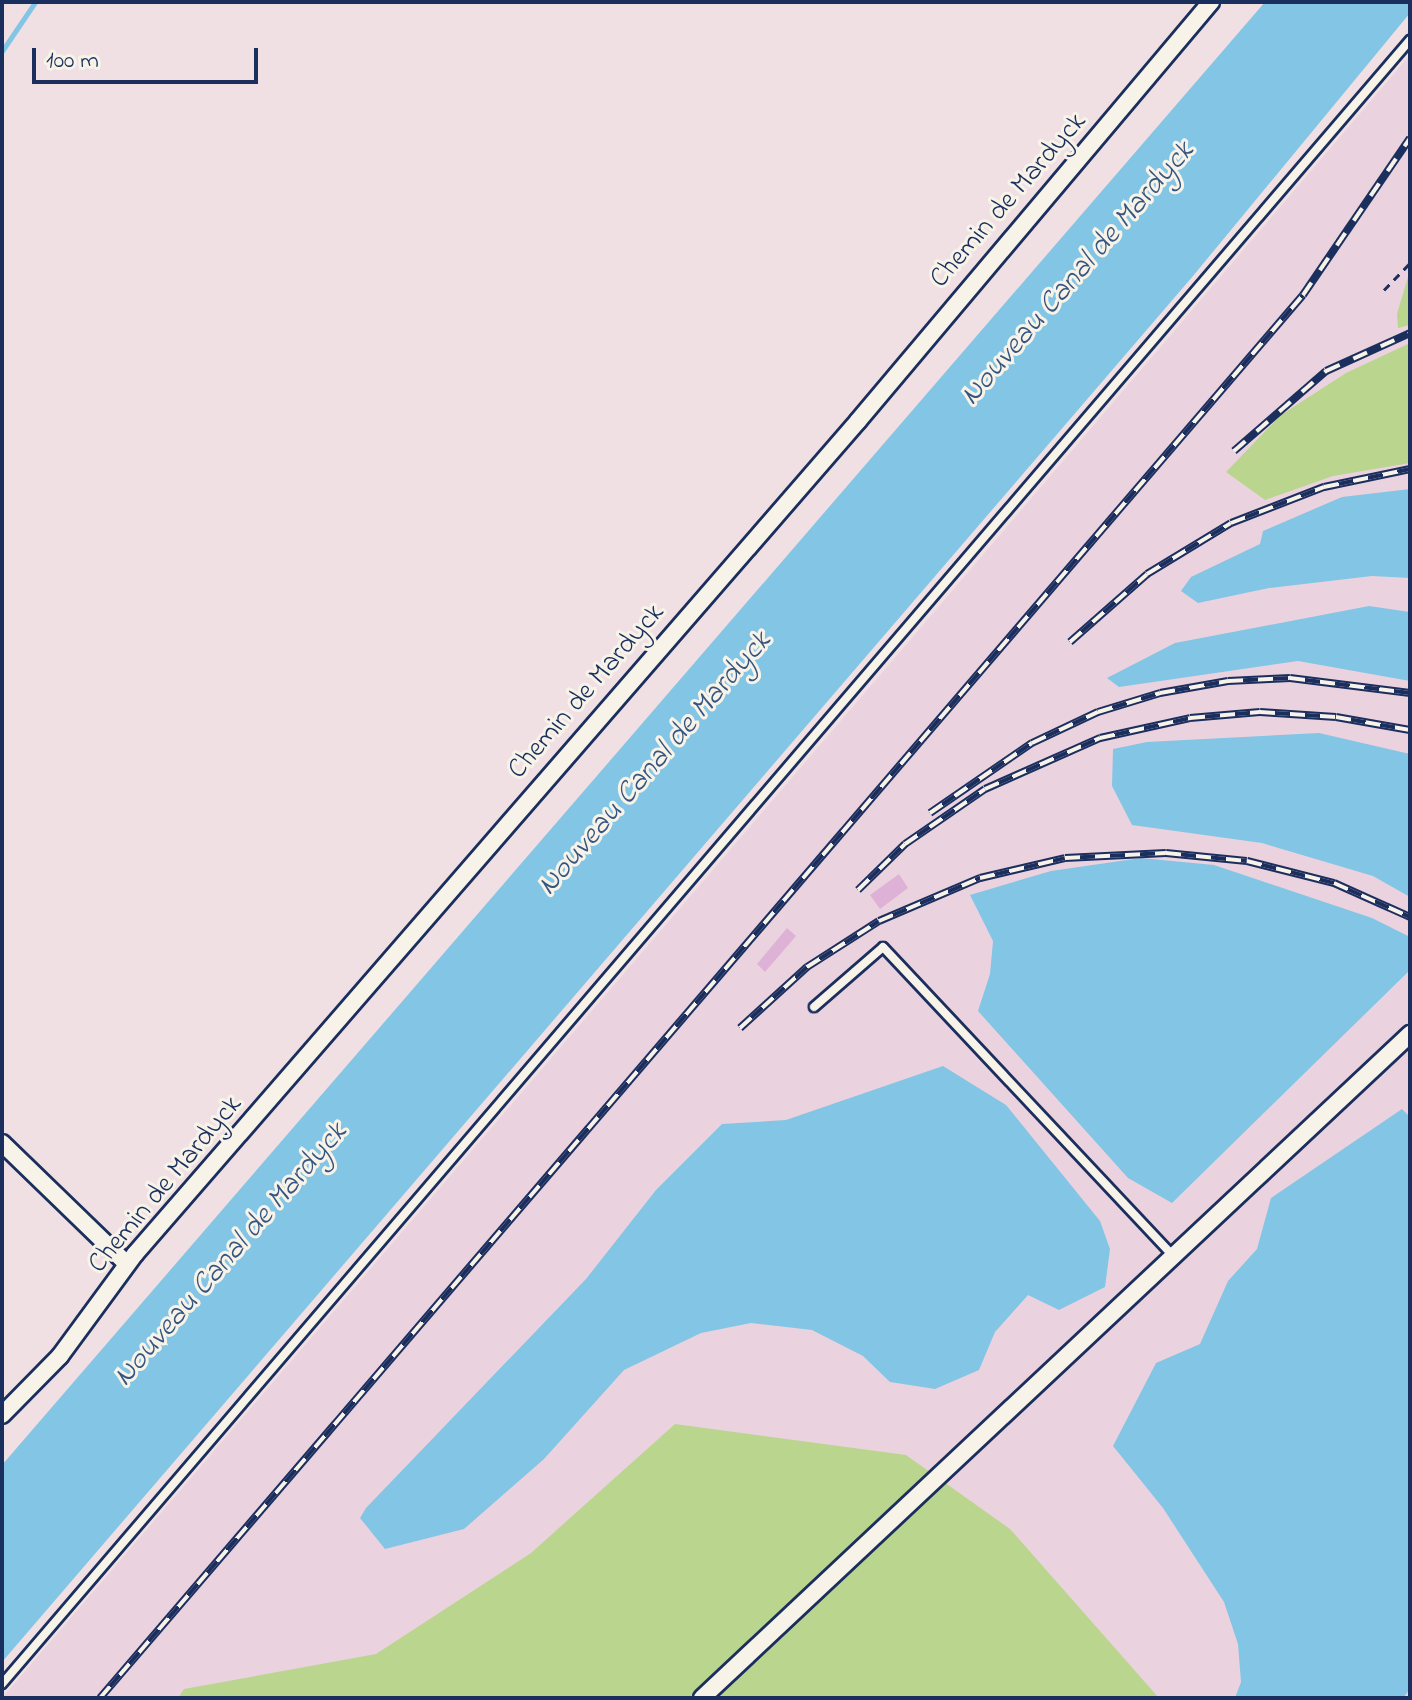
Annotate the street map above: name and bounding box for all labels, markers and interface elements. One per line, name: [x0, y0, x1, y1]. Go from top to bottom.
scale bar: [36, 32, 262, 82]
text: 100 m: [46, 44, 99, 79]
street label: Chemin de Mardyck: [924, 106, 1094, 296]
water label: Nouveau Canal de Mardyck: [953, 135, 1203, 413]
street label: Chemin de Mardyck: [502, 597, 672, 787]
water label: Nouveau Canal de Mardyck: [530, 625, 780, 903]
street label: Chemin de Mardyck: [82, 1089, 250, 1281]
water label: Nouveau Canal de Mardyck: [106, 1116, 356, 1394]

